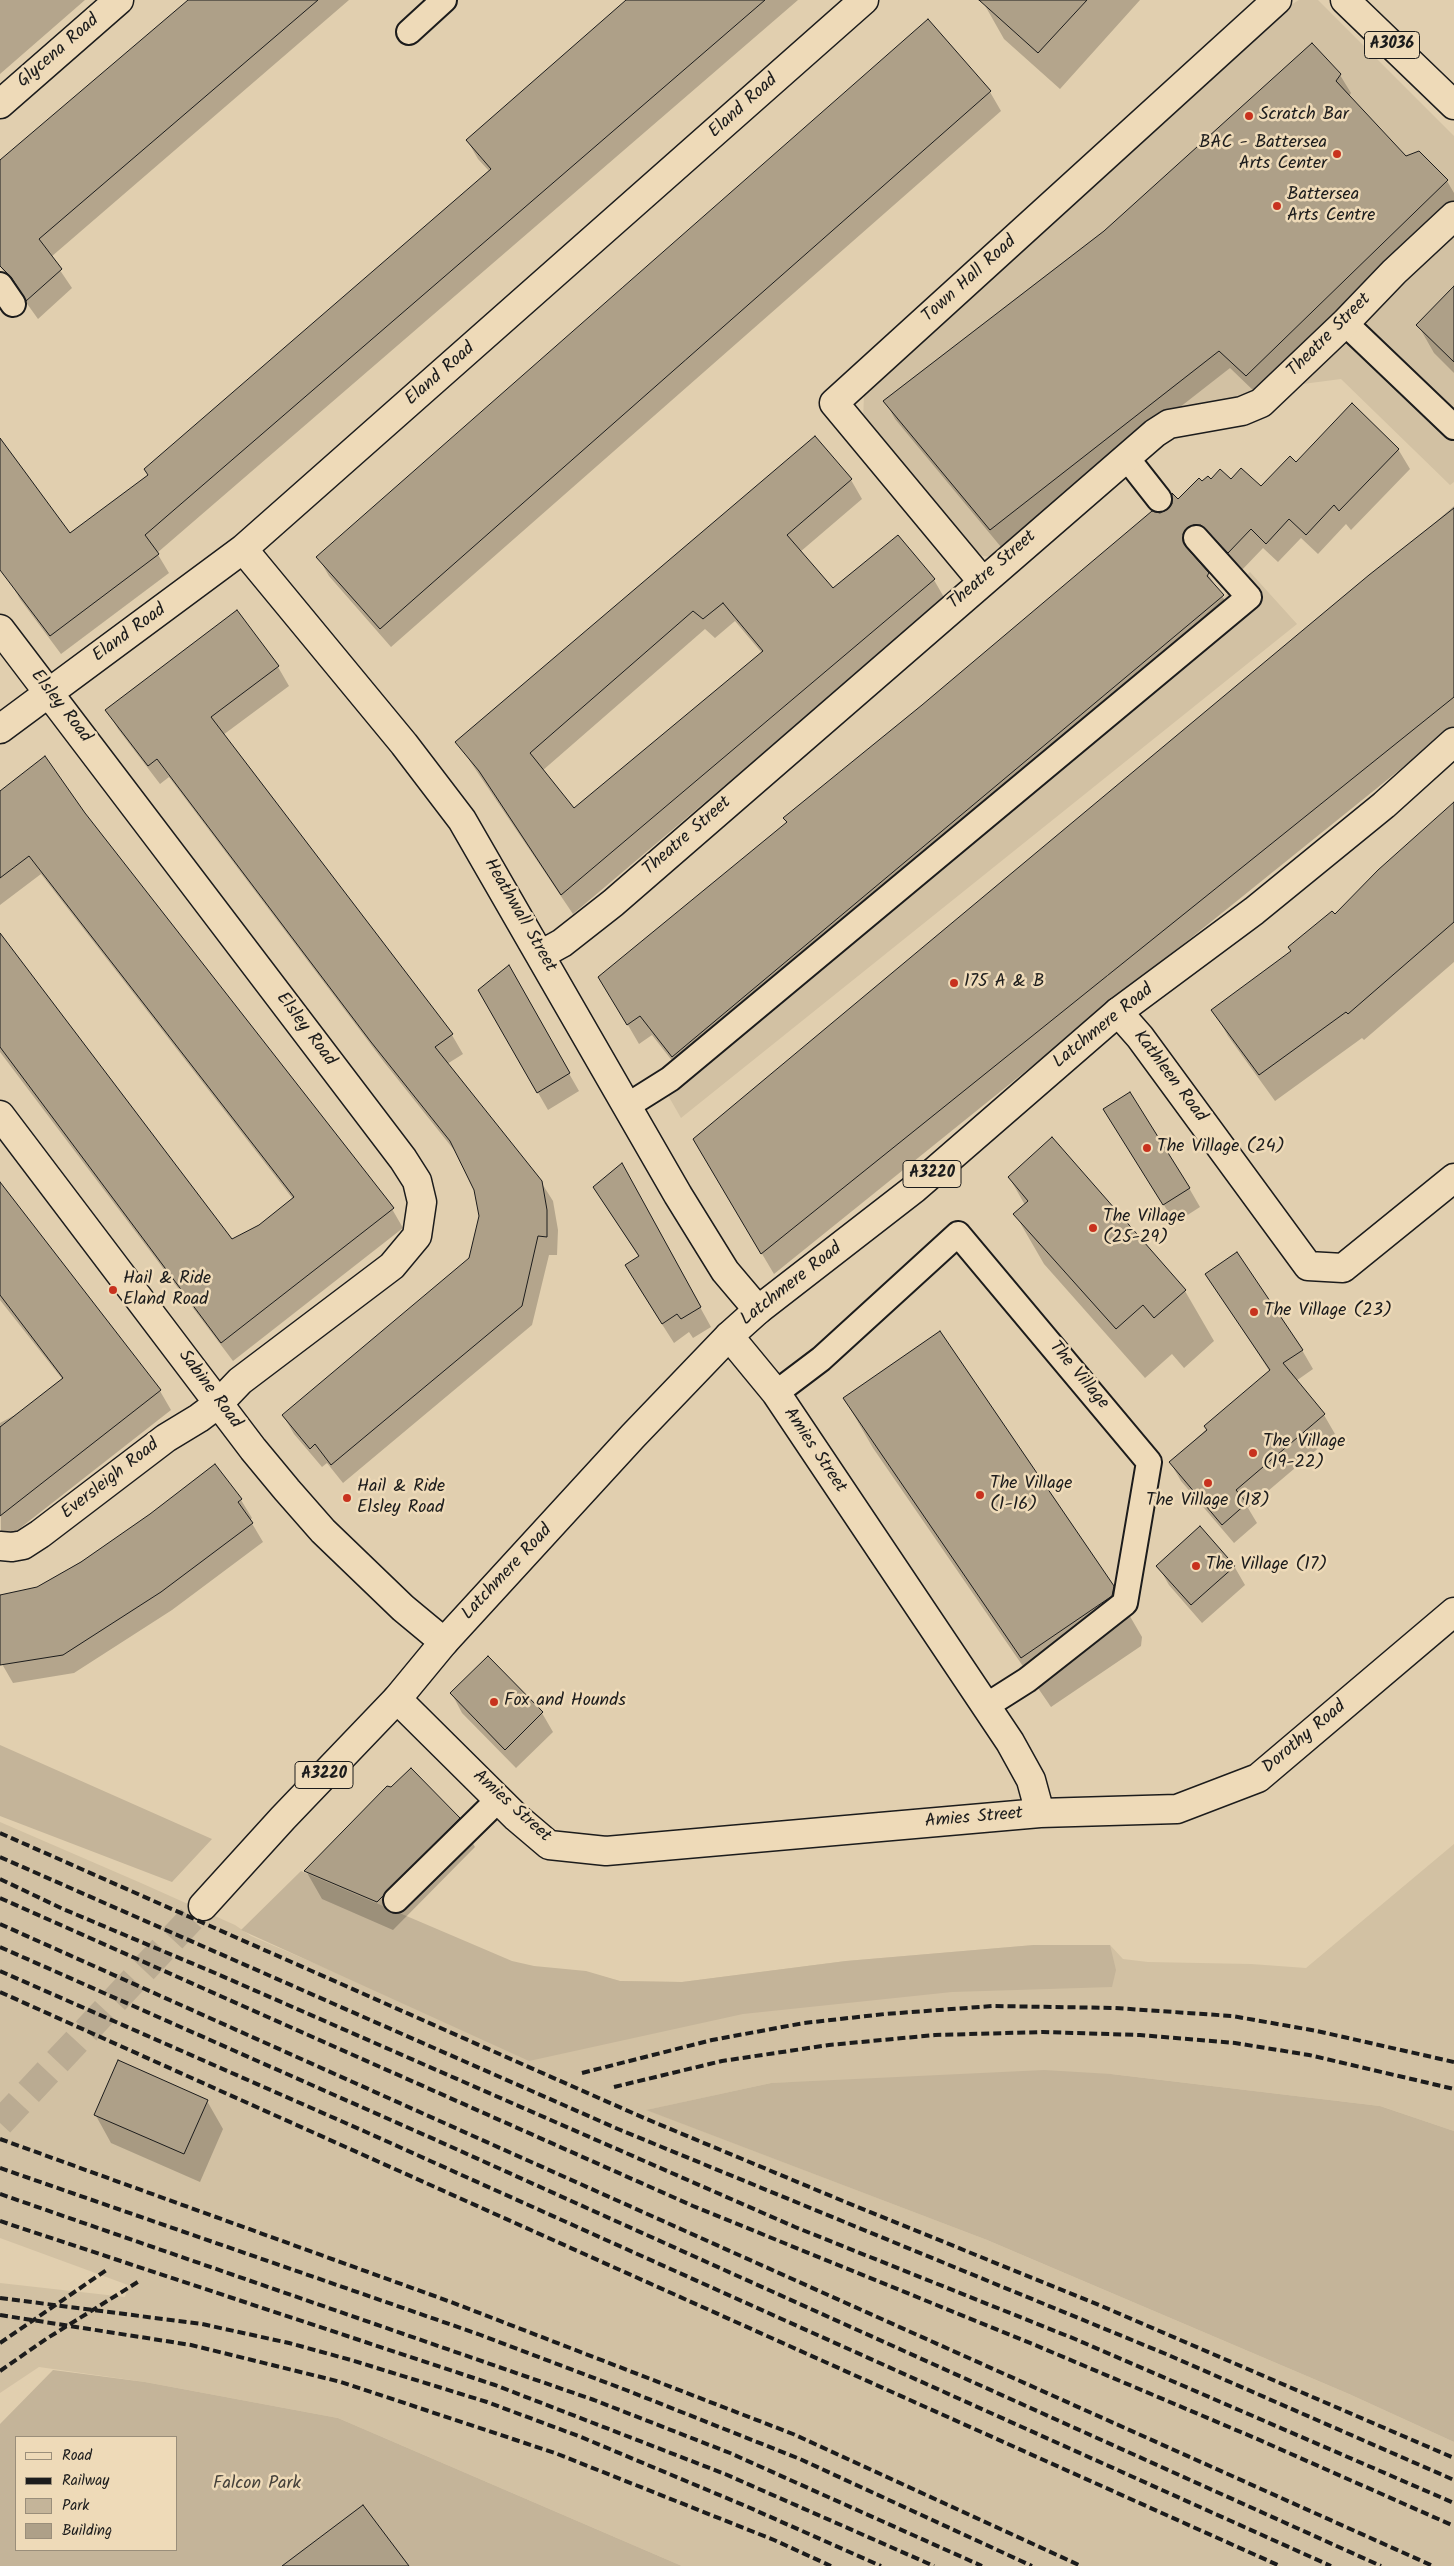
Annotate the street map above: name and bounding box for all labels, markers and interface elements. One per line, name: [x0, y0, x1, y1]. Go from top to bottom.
street label: Glycena Road: [14, 11, 104, 93]
road number: A3036: [1364, 32, 1420, 58]
street label: Eland Road: [705, 70, 783, 144]
place label: Scratch Bar: [1259, 105, 1349, 127]
marker: Scratch Bar: [1243, 110, 1255, 122]
place label: BAC - Battersea Arts Center: [1199, 133, 1327, 176]
marker: BAC - Battersea Arts Center: [1331, 148, 1343, 160]
place label: Battersea Arts Centre: [1287, 185, 1375, 228]
marker: Battersea Arts Centre: [1271, 200, 1283, 212]
street label: Town Hall Road: [918, 232, 1022, 328]
street label: Theatre Street: [1284, 290, 1376, 382]
street label: Eland Road: [402, 339, 480, 411]
street label: Theatre Street: [945, 527, 1041, 615]
street label: Eland Road: [89, 600, 171, 668]
street label: Elsley Road: [25, 666, 95, 748]
street label: Theatre Street: [640, 793, 736, 881]
street label: Heathwall Street: [478, 855, 560, 977]
place label: 175 A & B: [964, 972, 1044, 994]
marker: 175 A & B: [948, 977, 960, 989]
street label: Latchmere Road: [1050, 980, 1158, 1074]
street label: Elsley Road: [270, 989, 340, 1071]
street label: Kathleen Road: [1128, 1027, 1210, 1127]
place label: The Village (24): [1157, 1137, 1285, 1159]
marker: The Village (24): [1141, 1142, 1153, 1154]
road number: A3220: [903, 1160, 961, 1188]
place label: The Village (25-29): [1103, 1207, 1185, 1250]
marker: The Village (25-29): [1087, 1222, 1099, 1234]
street label: Latchmere Road: [737, 1239, 847, 1331]
place label: Hail & Ride Eland Road: [123, 1269, 211, 1312]
marker: Hail & Ride Eland Road: [107, 1284, 119, 1296]
place label: The Village (23): [1264, 1301, 1392, 1323]
marker: The Village (23): [1248, 1306, 1260, 1318]
street label: The Village: [1043, 1338, 1113, 1414]
street label: Sabine Road: [172, 1346, 246, 1434]
street label: Amies Street: [778, 1404, 850, 1498]
place label: The Village (19-22): [1263, 1432, 1345, 1475]
street label: Eversleigh Road: [58, 1435, 164, 1525]
marker: The Village (19-22): [1247, 1447, 1259, 1459]
place label: The Village (1-16): [990, 1474, 1072, 1516]
place label: Hail & Ride Elsley Road: [357, 1477, 445, 1520]
marker: The Village (18): [1202, 1477, 1214, 1489]
marker: The Village (1-16): [974, 1489, 986, 1501]
place label: The Village (18): [1146, 1491, 1270, 1513]
marker: Hail & Ride Elsley Road: [341, 1492, 353, 1504]
street label: Latchmere Road: [458, 1521, 558, 1625]
place label: The Village (17): [1206, 1555, 1327, 1577]
marker: The Village (17): [1190, 1560, 1202, 1572]
place label: Fox and Hounds: [504, 1691, 626, 1713]
marker: Fox and Hounds: [488, 1696, 500, 1708]
street label: Dorothy Road: [1259, 1697, 1351, 1779]
road number: A3220: [295, 1762, 353, 1788]
street label: Amies Street: [467, 1766, 555, 1848]
street label: Amies Street: [924, 1804, 1024, 1834]
legend: [15, 2436, 178, 2551]
text: Road: [62, 2444, 92, 2468]
text: Railway: [62, 2469, 109, 2493]
park label: Falcon Park: [213, 2474, 301, 2496]
text: Park: [62, 2494, 89, 2518]
text: Building: [62, 2519, 112, 2543]

